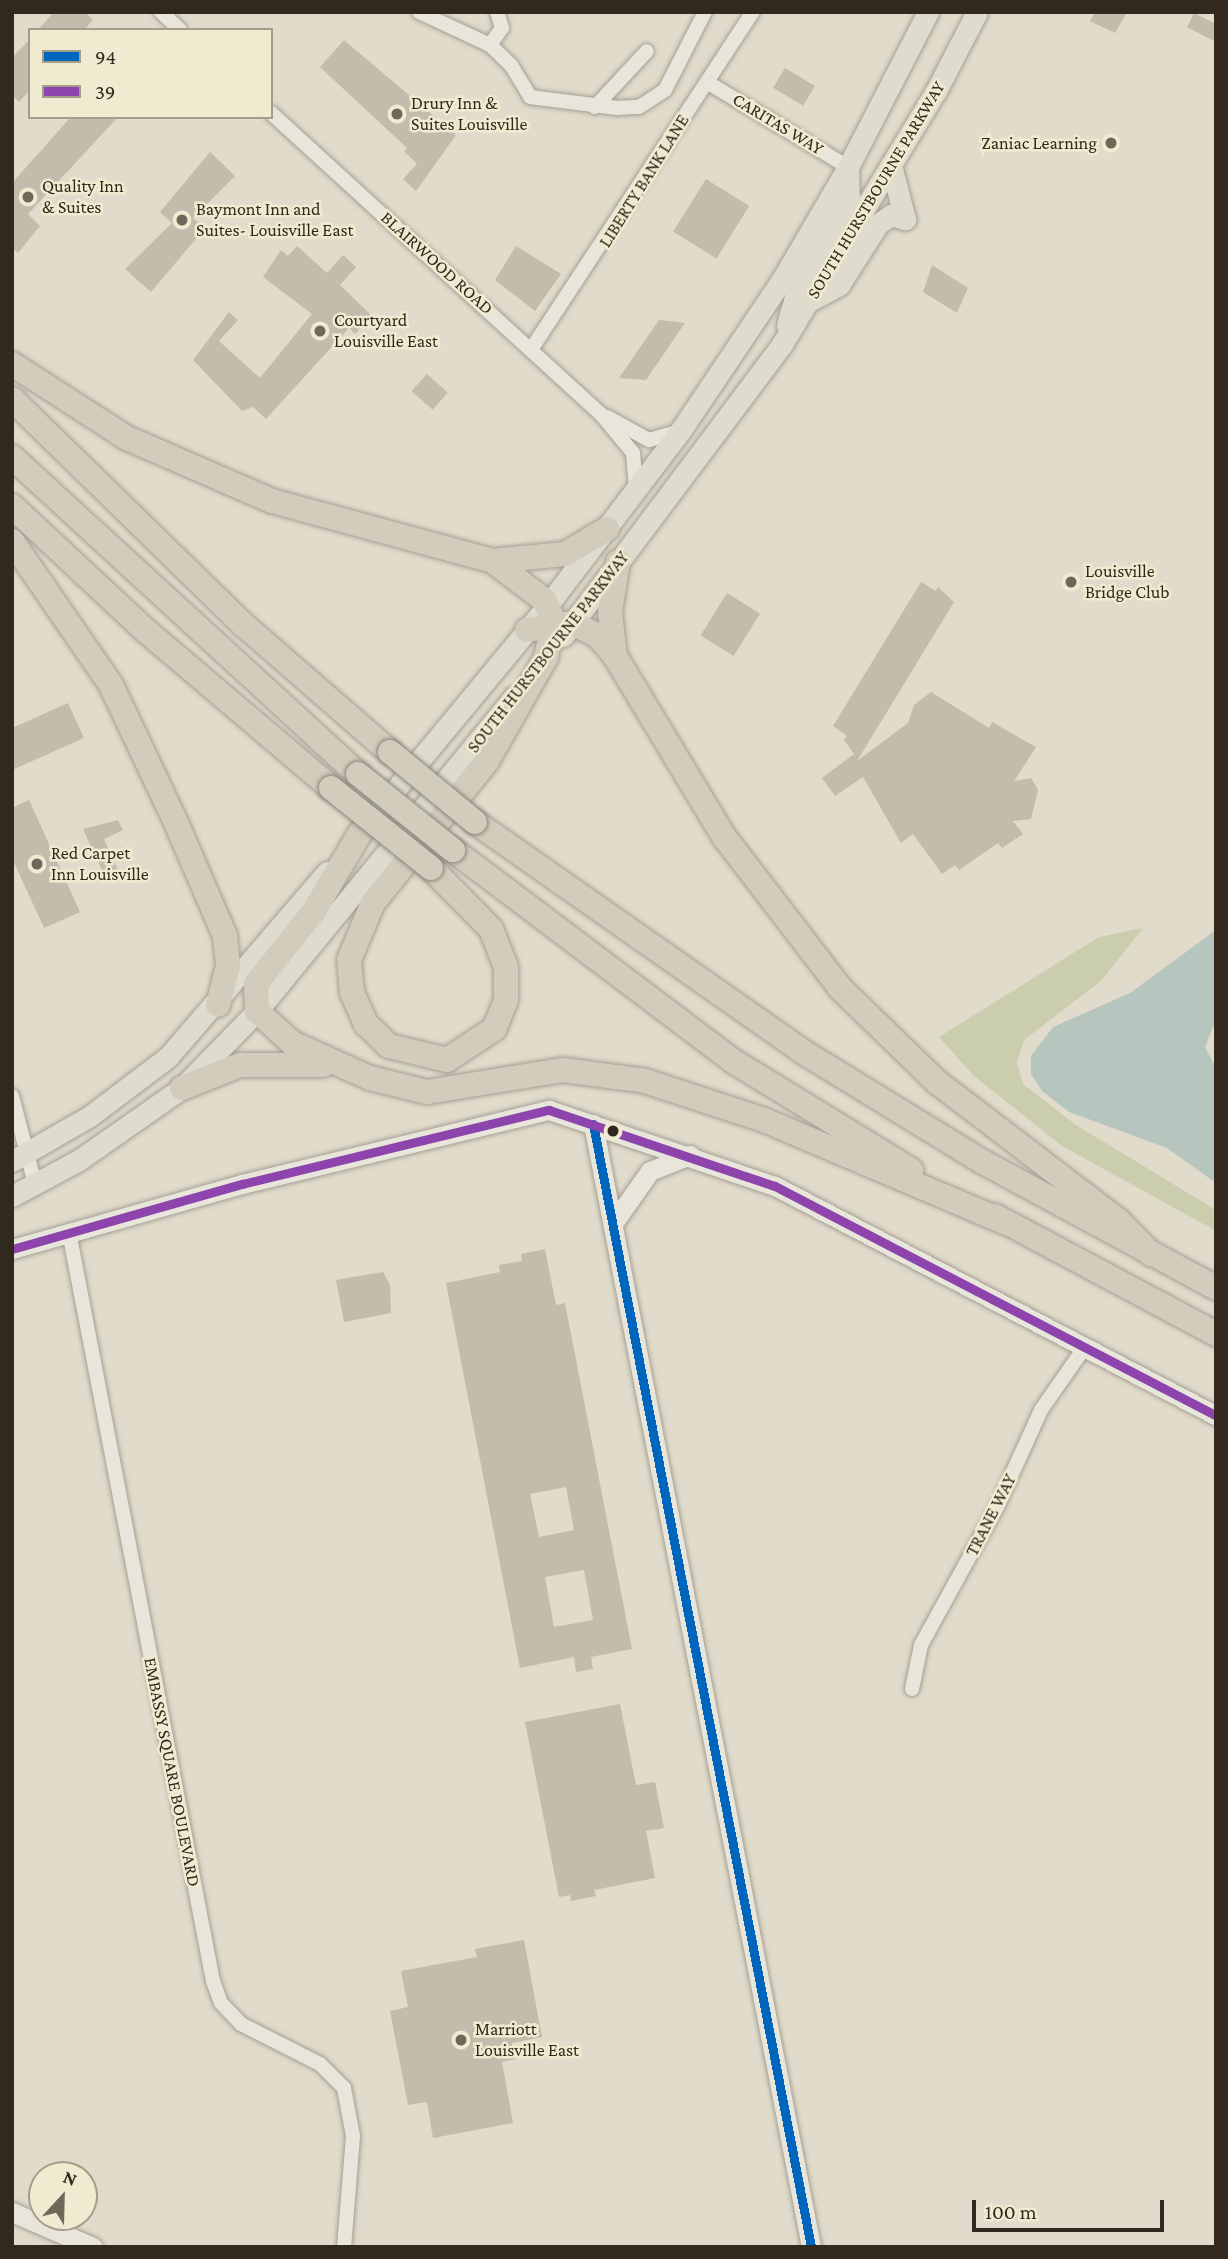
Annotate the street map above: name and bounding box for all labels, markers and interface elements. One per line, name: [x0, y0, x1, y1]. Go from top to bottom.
legend: [28, 28, 273, 119]
text: 94: [95, 45, 116, 69]
street label: SOUTH HURSTBOURNE PARKWAY: [802, 77, 950, 303]
text: 39: [95, 80, 116, 104]
street label: CARITAS WAY: [729, 88, 827, 160]
place label: Drury Inn & Suites Louisville: [411, 93, 527, 136]
marker: Drury Inn & Suites Louisville: [389, 106, 405, 122]
street label: LIBERTY BANK LANE: [594, 111, 694, 251]
place label: Zaniac Learning: [981, 132, 1097, 154]
marker: Zaniac Learning: [1103, 135, 1119, 151]
place label: Quality Inn & Suites: [42, 176, 124, 218]
marker: Quality Inn & Suites: [20, 189, 36, 205]
place label: Baymont Inn and Suites- Louisville East: [196, 199, 353, 242]
street label: BLAIRWOOD ROAD: [376, 207, 498, 319]
marker: Baymont Inn and Suites- Louisville East: [174, 212, 190, 228]
place label: Courtyard Louisville East: [334, 310, 438, 352]
marker: Courtyard Louisville East: [312, 323, 328, 339]
street label: SOUTH HURSTBOURNE PARKWAY: [463, 547, 633, 757]
place label: Louisville Bridge Club: [1085, 561, 1169, 604]
marker: Louisville Bridge Club: [1063, 574, 1079, 590]
place label: Red Carpet Inn Louisville: [51, 843, 149, 886]
marker: Red Carpet Inn Louisville: [29, 856, 45, 872]
unlabelled marker: [606, 1124, 620, 1138]
street label: TRANE WAY: [961, 1470, 1021, 1560]
street label: EMBASSY SQUARE BOULEVARD: [139, 1656, 205, 1888]
place label: Marriott Louisville East: [475, 2019, 579, 2062]
marker: Marriott Louisville East: [453, 2032, 469, 2048]
north arrow: [28, 2161, 98, 2231]
text: N: [60, 2166, 80, 2190]
scale bar: [976, 2186, 1168, 2230]
text: 100 m: [985, 2200, 1037, 2224]

